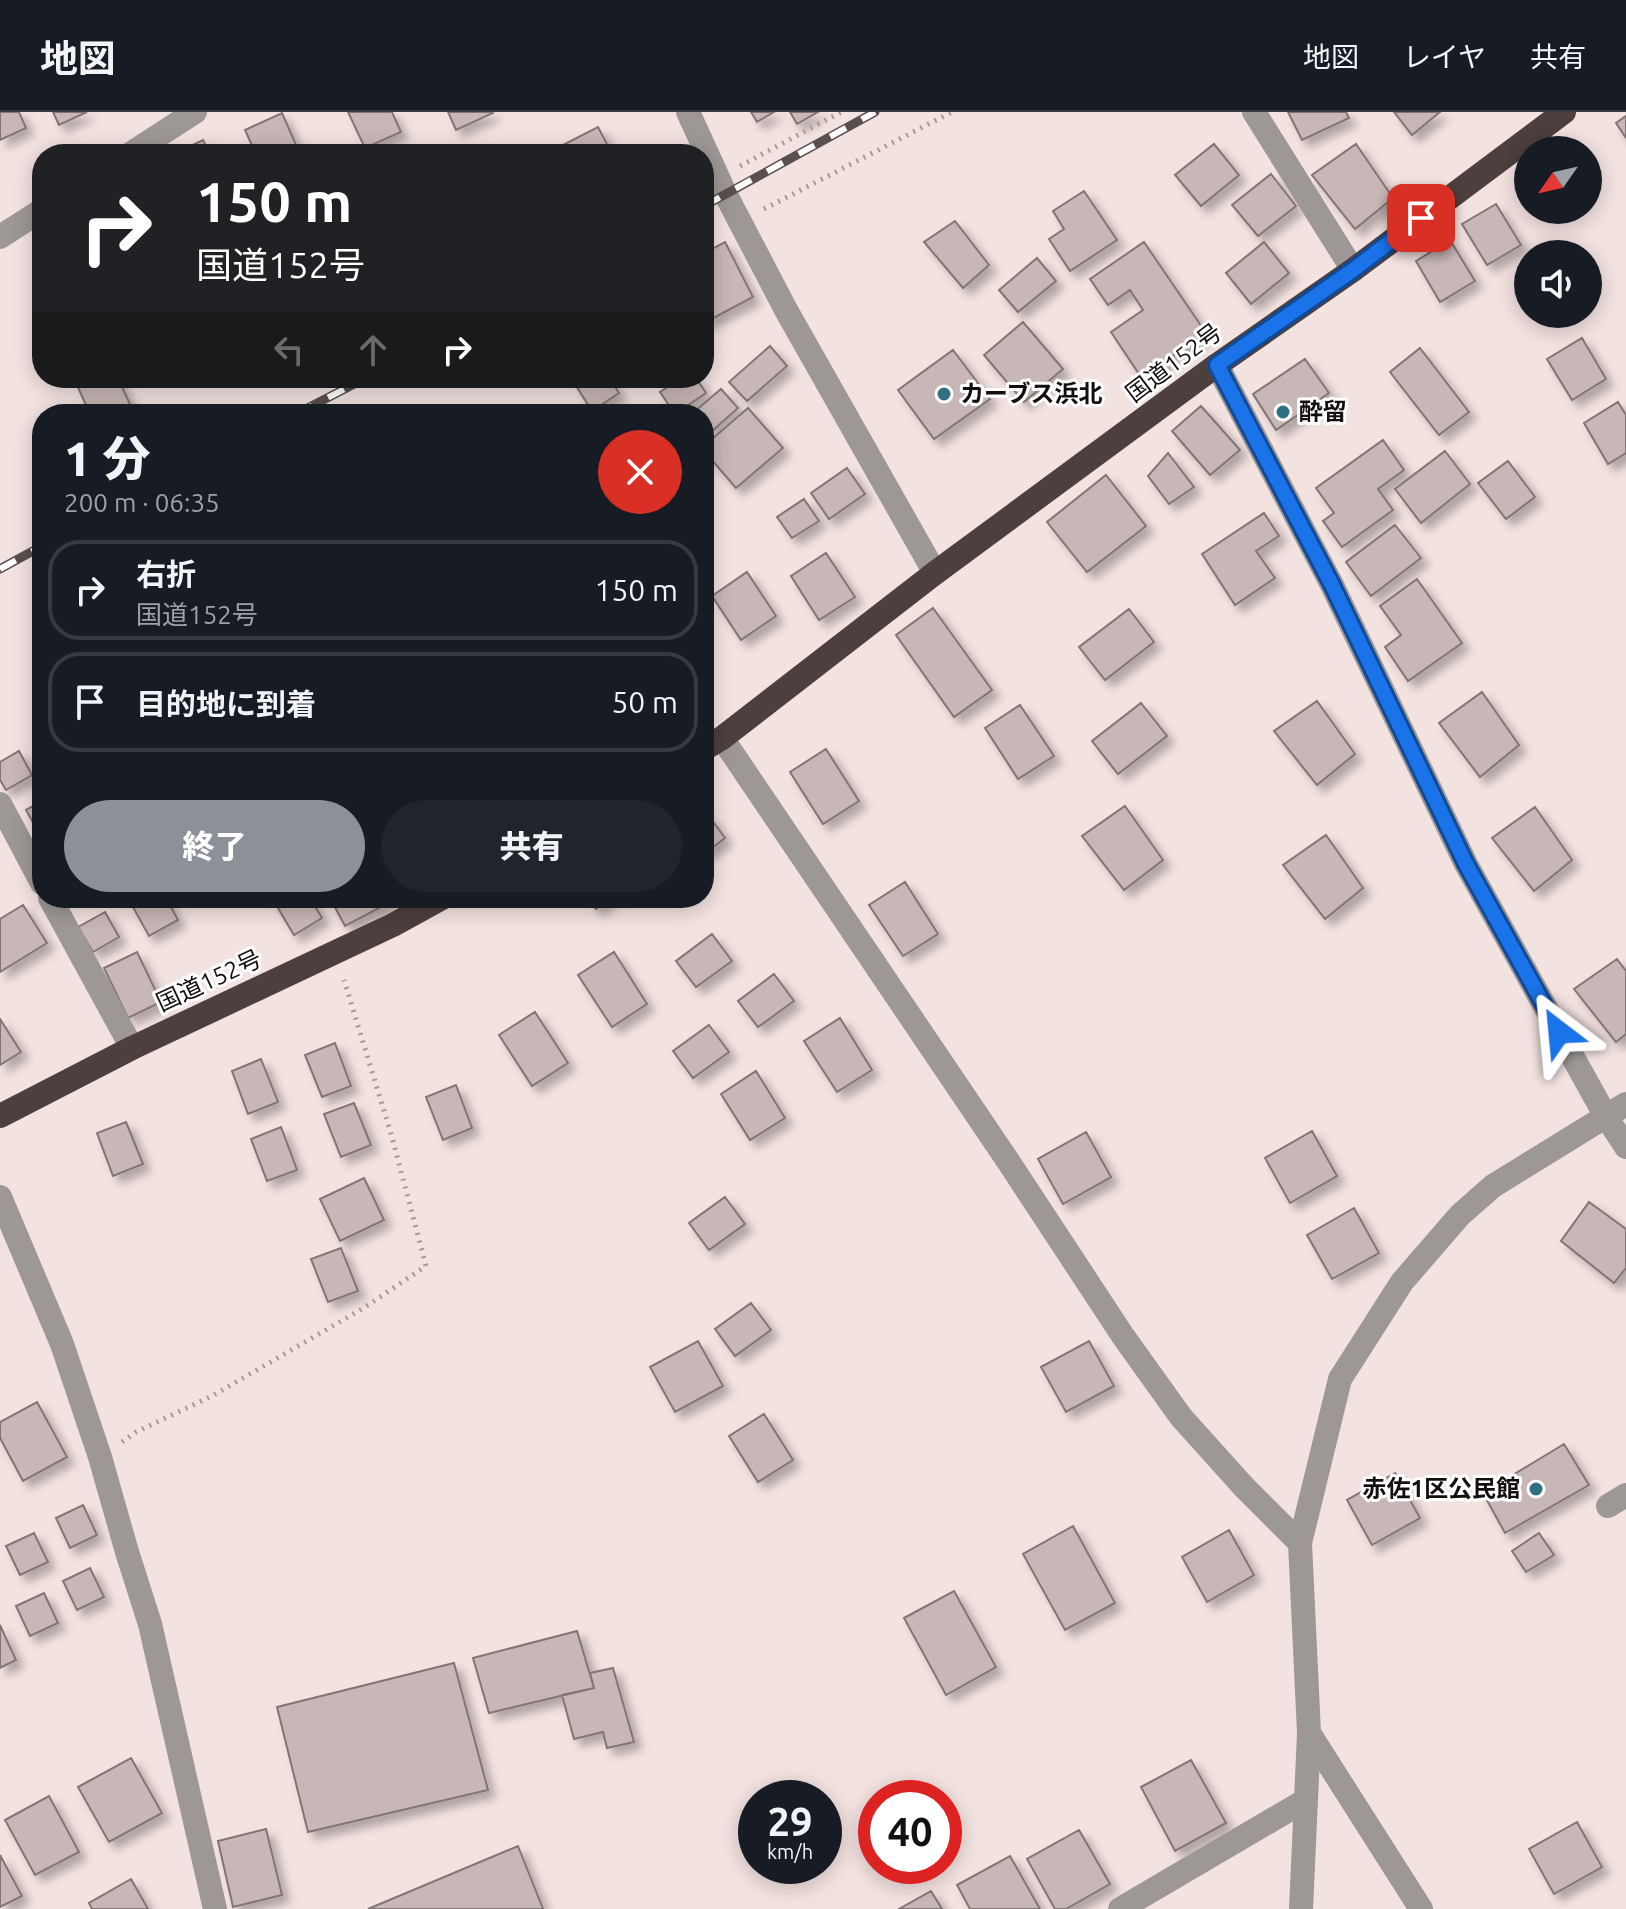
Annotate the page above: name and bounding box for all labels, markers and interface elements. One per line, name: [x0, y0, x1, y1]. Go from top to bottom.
text: 地図: [40, 37, 116, 79]
text: 地図: [1303, 41, 1359, 72]
text: レイヤ: [1403, 41, 1486, 72]
text: 共有: [1530, 41, 1586, 72]
north arrow: [1514, 136, 1602, 224]
map controls: [1514, 136, 1602, 328]
text: 150 m: [196, 170, 352, 233]
icon: right: [64, 176, 168, 280]
pin: [1387, 184, 1455, 252]
icon: arrive: [1399, 196, 1443, 240]
button: sound: [1514, 240, 1602, 328]
text: 国道152号: [196, 244, 365, 285]
street label: 国道152号: [1121, 318, 1227, 407]
icon: left: [267, 328, 311, 372]
icon: ahead: [351, 328, 395, 372]
icon: right: [435, 328, 479, 372]
place label: カーブス浜北: [960, 380, 1103, 407]
marker: カーブス浜北: [935, 385, 953, 403]
place label: 酔留: [1299, 398, 1347, 425]
marker: 酔留: [1274, 403, 1292, 421]
button: close: [598, 430, 682, 514]
text: 1 分: [64, 431, 151, 485]
text: 200 m · 06:35: [64, 488, 220, 517]
text: 右折: [136, 557, 196, 591]
icon: right: [68, 568, 112, 612]
text: 150 m: [594, 573, 678, 607]
text: 国道152号: [136, 600, 258, 629]
icon: arrive: [68, 680, 112, 724]
text: 50 m: [611, 685, 678, 719]
text: 目的地に到着: [136, 687, 316, 721]
button: 終了: [64, 800, 365, 892]
button: 共有: [381, 800, 682, 892]
street label: 国道152号: [152, 945, 266, 1017]
position arrow: [1517, 990, 1601, 1074]
place label: 赤佐1区公民館: [1362, 1475, 1520, 1502]
marker: 赤佐1区公民館: [1527, 1480, 1545, 1498]
speed limit sign: 40: [858, 1780, 962, 1884]
text: 29: [767, 1799, 813, 1844]
text: km/h: [767, 1840, 813, 1863]

